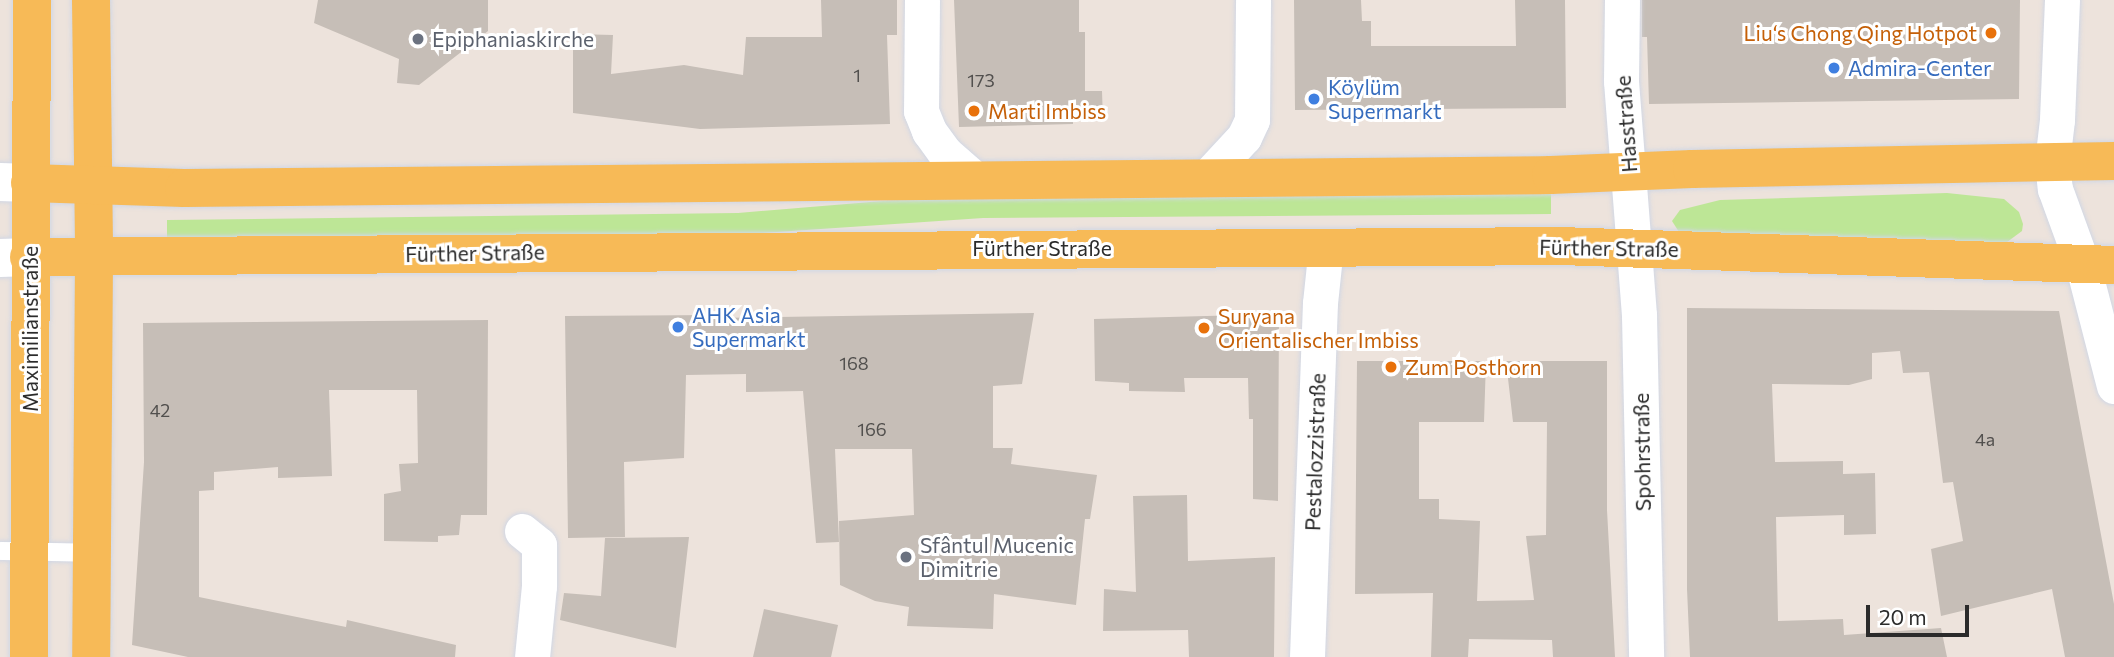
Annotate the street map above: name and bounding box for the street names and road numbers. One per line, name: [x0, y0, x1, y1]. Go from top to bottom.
street label: Hasstraße: [1610, 75, 1642, 173]
street label: Fürther Straße: [1539, 234, 1679, 262]
street label: Fürther Straße: [972, 235, 1112, 261]
street label: Fürther Straße: [405, 239, 545, 267]
street label: Maximilianstraße: [17, 246, 43, 412]
street label: Pestalozzistraße: [1300, 373, 1330, 531]
street label: Spohrstraße: [1628, 393, 1656, 511]

